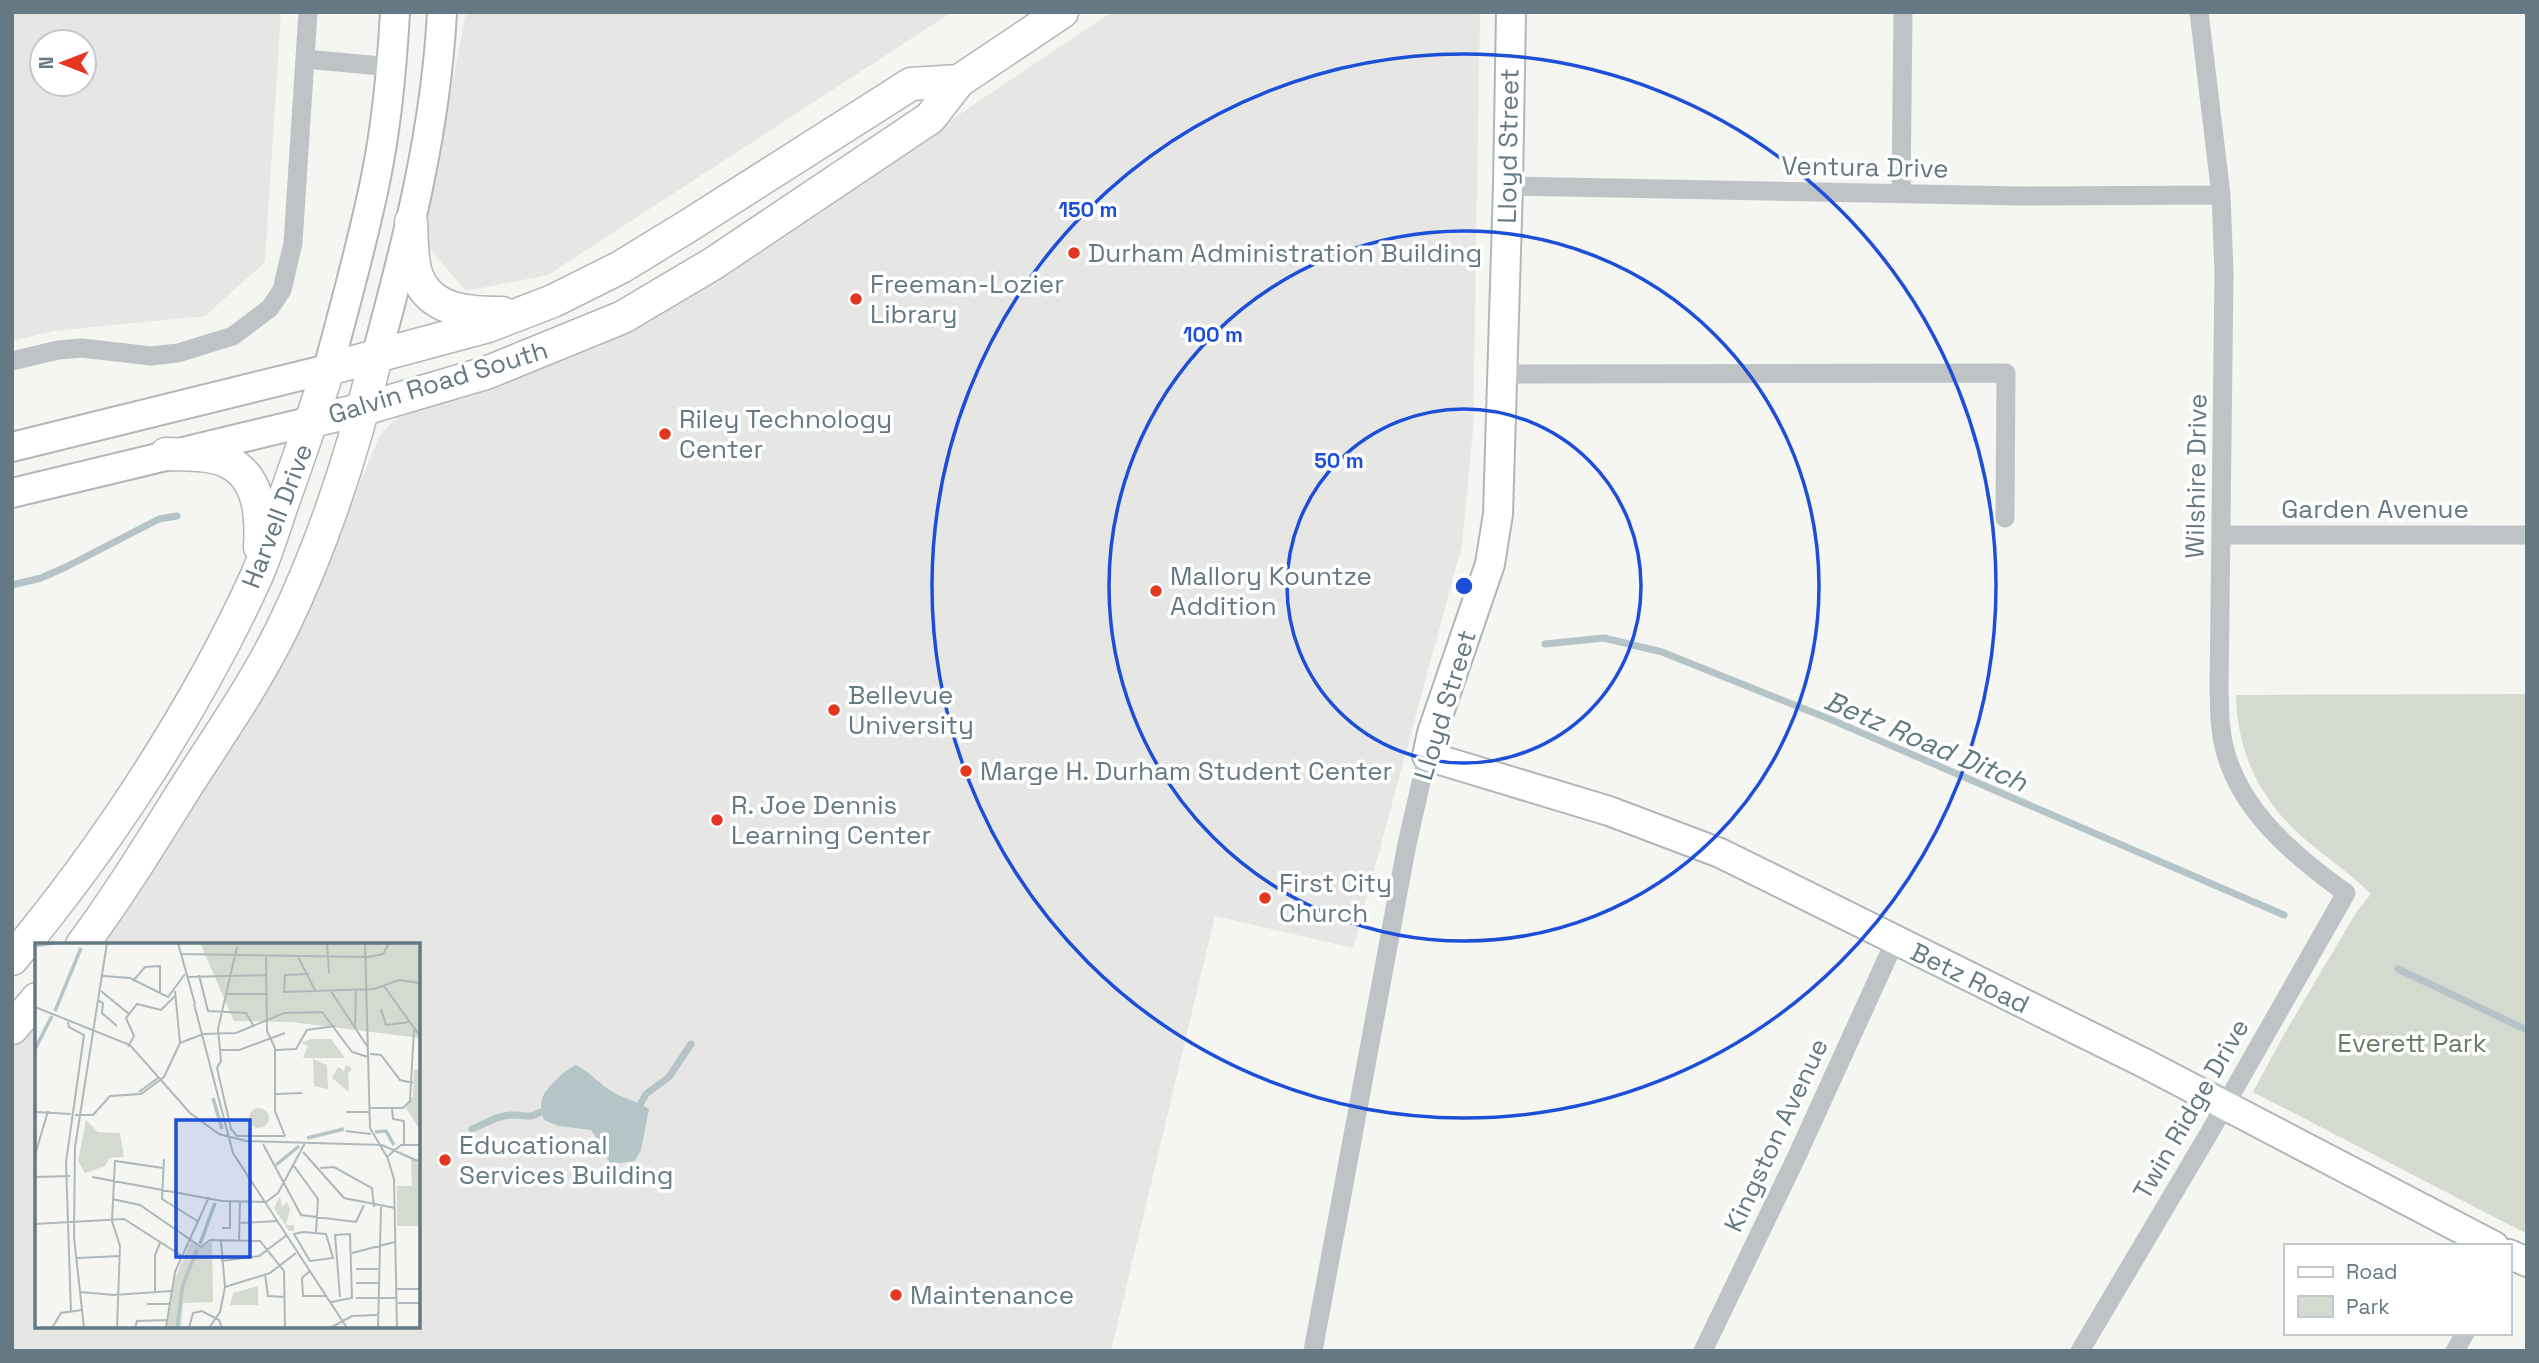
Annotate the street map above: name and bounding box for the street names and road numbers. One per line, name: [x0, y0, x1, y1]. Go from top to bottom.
street label: Lloyd Street: [1490, 68, 1526, 224]
street label: Ventura Drive: [1781, 149, 1949, 185]
street label: Galvin Road South: [324, 332, 552, 432]
street label: Wilshire Drive: [2178, 393, 2214, 559]
street label: Harvell Drive: [234, 439, 320, 593]
street label: Garden Avenue: [2281, 492, 2469, 526]
street label: Lloyd Street: [1406, 626, 1484, 784]
street label: Betz Road: [1905, 935, 2035, 1021]
street label: Twin Ridge Drive: [2125, 1012, 2257, 1206]
street label: Kingston Avenue: [1716, 1033, 1836, 1237]

